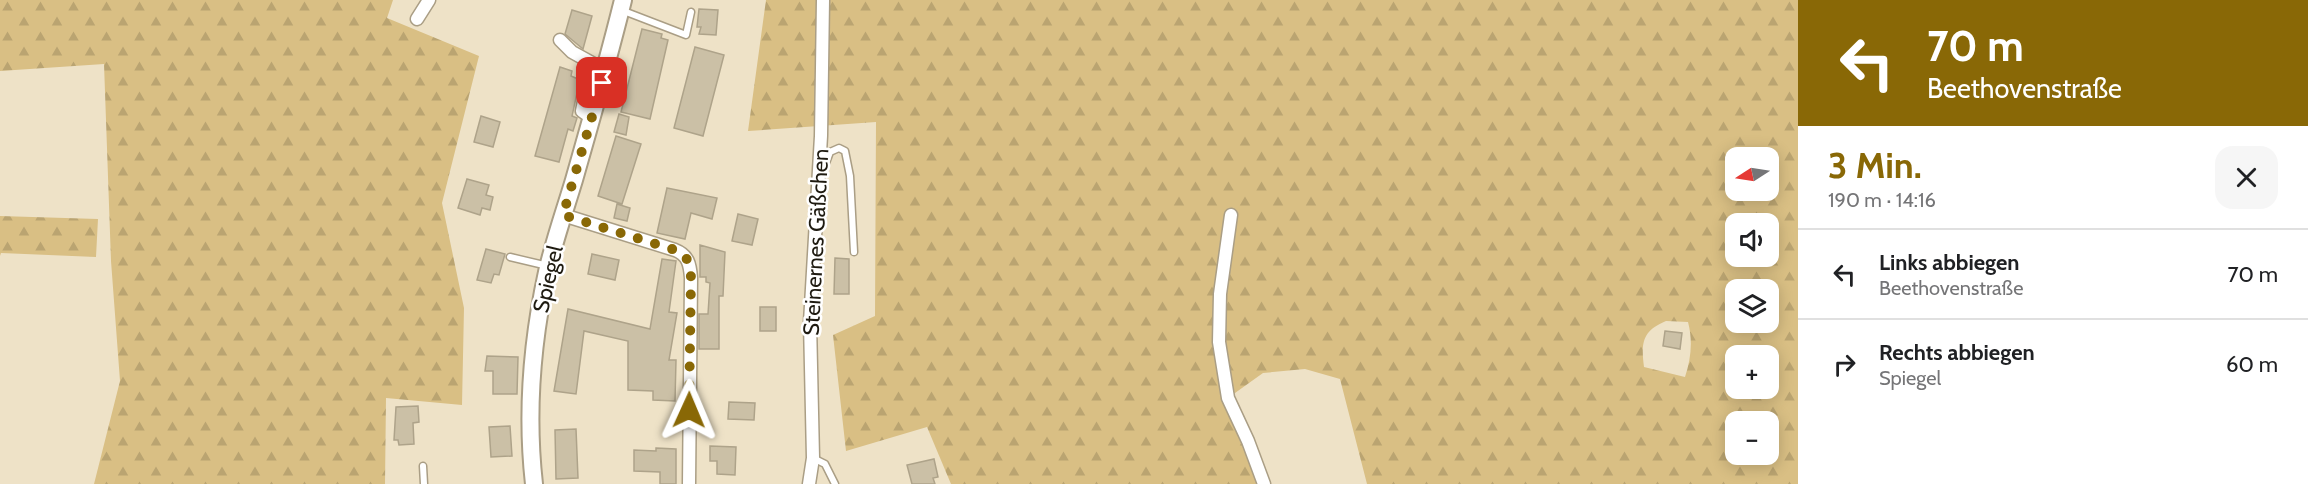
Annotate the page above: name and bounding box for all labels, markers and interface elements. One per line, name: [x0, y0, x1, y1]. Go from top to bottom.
text: 70 m: [1927, 20, 2024, 72]
icon: left: [1828, 24, 1906, 102]
pin: [576, 57, 627, 108]
icon: arrive: [585, 66, 618, 99]
text: Beethovenstraße: [1927, 72, 2122, 105]
text: 3 Min.: [1828, 143, 1922, 187]
button: close: [2215, 146, 2278, 209]
north arrow: [1725, 147, 1779, 201]
map controls: [1725, 147, 1779, 465]
street label: Steinernes Gäßchen: [798, 148, 834, 336]
text: 190 m · 14:16: [1828, 188, 1936, 212]
button: sound: [1725, 213, 1779, 267]
street label: Spiegel: [527, 242, 569, 315]
text: Links abbiegen: [1879, 249, 2019, 276]
icon: left: [1828, 258, 1861, 291]
text: 70 m: [2228, 261, 2278, 288]
text: Beethovenstraße: [1879, 276, 2023, 300]
button: layers: [1725, 279, 1779, 333]
text: Rechts abbiegen: [1879, 339, 2035, 366]
button: +: [1725, 345, 1779, 399]
icon: right: [1828, 348, 1861, 381]
text: 60 m: [2226, 351, 2278, 378]
text: Spiegel: [1879, 366, 1941, 390]
position arrow: [657, 378, 721, 442]
button: −: [1725, 411, 1779, 465]

